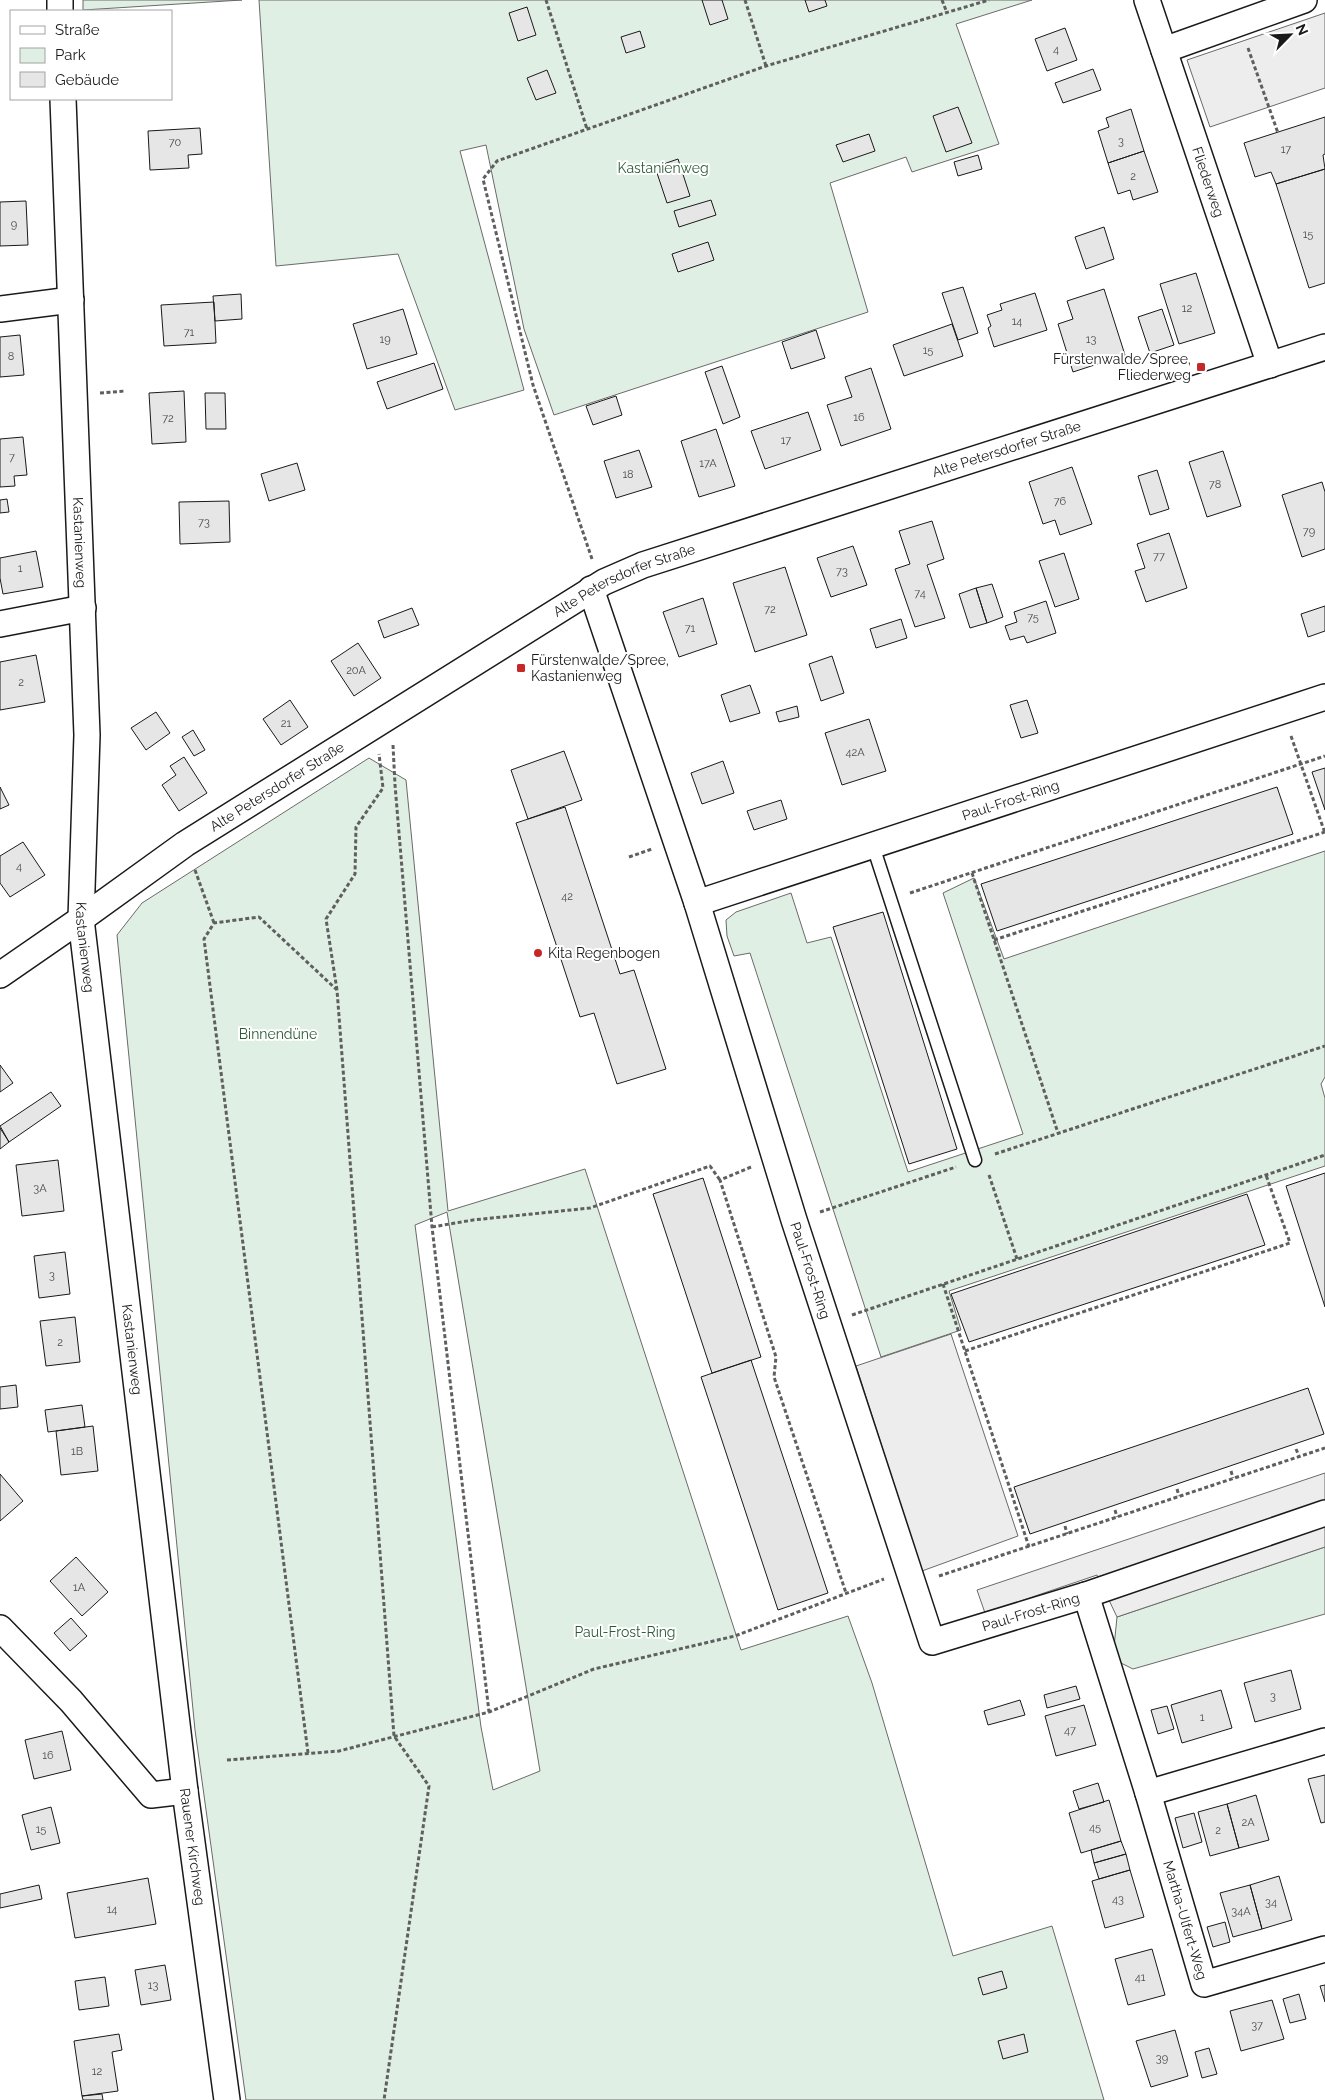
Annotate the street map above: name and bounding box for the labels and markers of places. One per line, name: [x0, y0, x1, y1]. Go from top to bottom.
place label: Fürstenwalde/Spree, Fliederweg: [1053, 351, 1191, 383]
marker: Fürstenwalde/Spree, Fliederweg: [1195, 361, 1207, 373]
place label: Fürstenwalde/Spree, Kastanienweg: [531, 652, 669, 684]
marker: Fürstenwalde/Spree, Kastanienweg: [515, 662, 527, 674]
place label: Kita Regenbogen: [548, 945, 660, 961]
marker: Kita Regenbogen: [532, 947, 544, 959]

